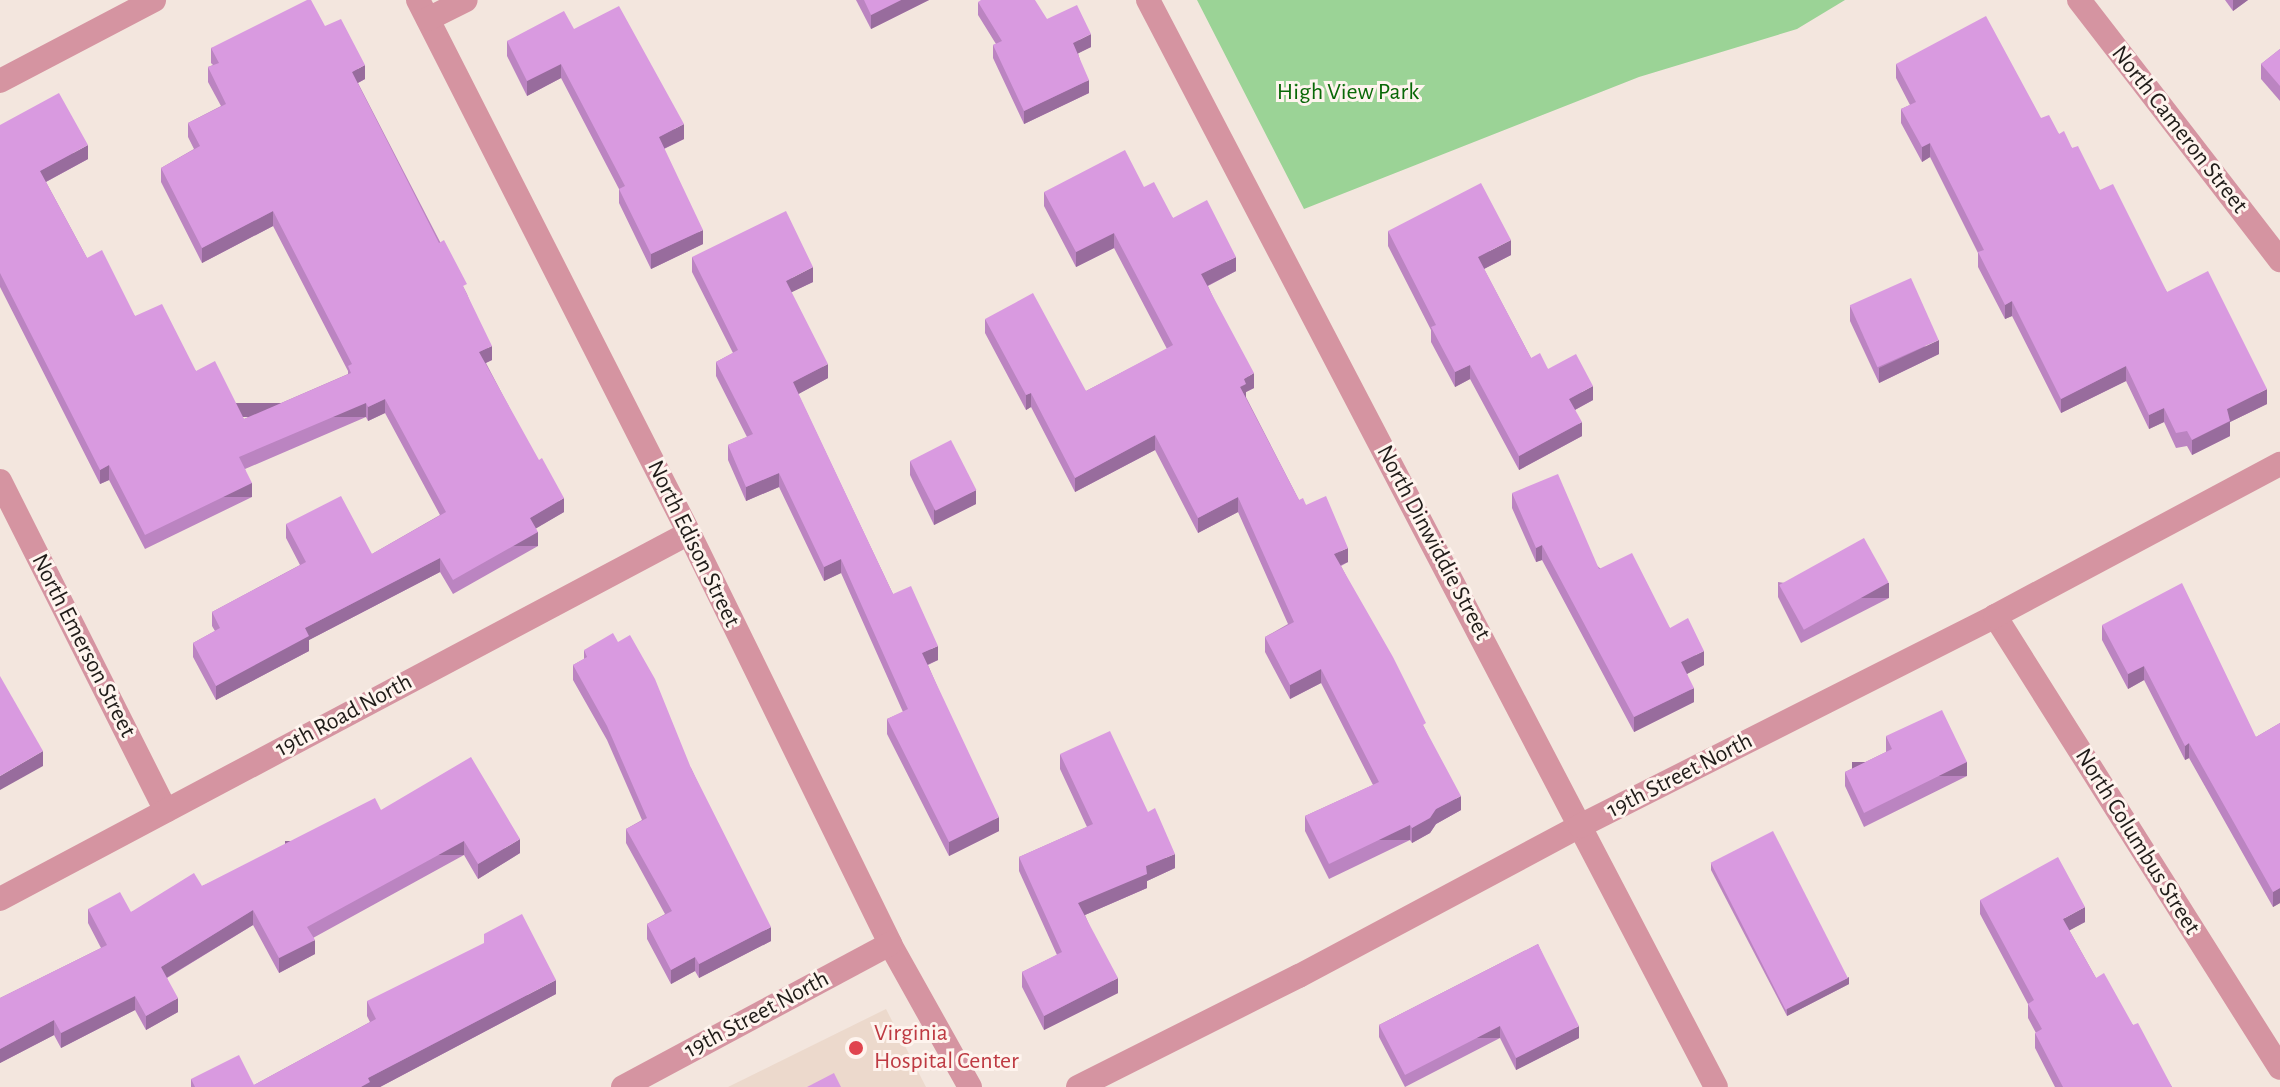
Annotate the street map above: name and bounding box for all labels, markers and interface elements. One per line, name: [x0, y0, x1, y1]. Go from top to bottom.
street label: North Cameron Street: [2105, 40, 2253, 220]
park label: High View Park: [1277, 79, 1419, 107]
street label: North Dinwiddie Street: [1369, 441, 1497, 645]
street label: North Edison Street: [640, 456, 746, 632]
street label: North Emerson Street: [24, 550, 142, 742]
street label: 19th Road North: [271, 668, 417, 764]
street label: 19th Street North: [1602, 727, 1758, 825]
street label: North Columbus Street: [2068, 744, 2206, 940]
street label: 19th Street North: [680, 965, 834, 1065]
place label: Virginia Hospital Center: [874, 1020, 1019, 1076]
marker: Virginia Hospital Center: [845, 1037, 867, 1059]

